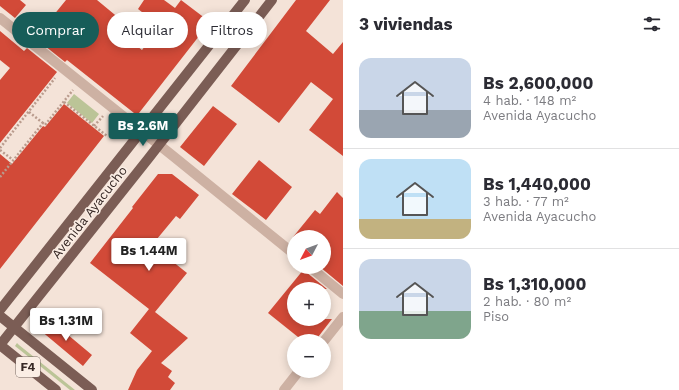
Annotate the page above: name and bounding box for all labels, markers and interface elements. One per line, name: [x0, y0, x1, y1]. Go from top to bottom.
chip: Comprar: [12, 12, 99, 48]
chip: Alquilar: [107, 12, 188, 48]
chip: Filtros: [196, 12, 267, 48]
icon: filters: [641, 13, 663, 35]
text: 3 viviendas: [359, 14, 452, 34]
text: Bs 2,600,000: [483, 73, 593, 93]
icon: home: [391, 74, 439, 122]
text: 4 hab. · 148 m²: [483, 93, 576, 108]
text: Avenida Ayacucho: [483, 108, 596, 123]
pin: Bs 2.6M: [106, 113, 180, 147]
text: Bs 2.6M: [118, 118, 168, 133]
street label: Avenida Ayacucho: [49, 163, 130, 262]
text: Bs 1,440,000: [483, 174, 591, 194]
icon: home: [391, 175, 439, 223]
text: 3 hab. · 77 m²: [483, 194, 569, 209]
text: Avenida Ayacucho: [483, 209, 596, 224]
north arrow: [287, 230, 331, 274]
map controls: [287, 230, 331, 378]
pin: Bs 1.44M: [108, 238, 190, 272]
text: Bs 1.44M: [120, 243, 178, 258]
text: Bs 1,310,000: [483, 274, 586, 294]
icon: home: [391, 275, 439, 323]
button: +: [287, 282, 331, 326]
text: 2 hab. · 80 m²: [483, 294, 571, 309]
pin: Bs 1.31M: [25, 308, 107, 342]
text: Piso: [483, 309, 509, 324]
text: Bs 1.31M: [39, 313, 93, 328]
button: −: [287, 334, 331, 378]
road number: F4: [16, 357, 40, 377]

